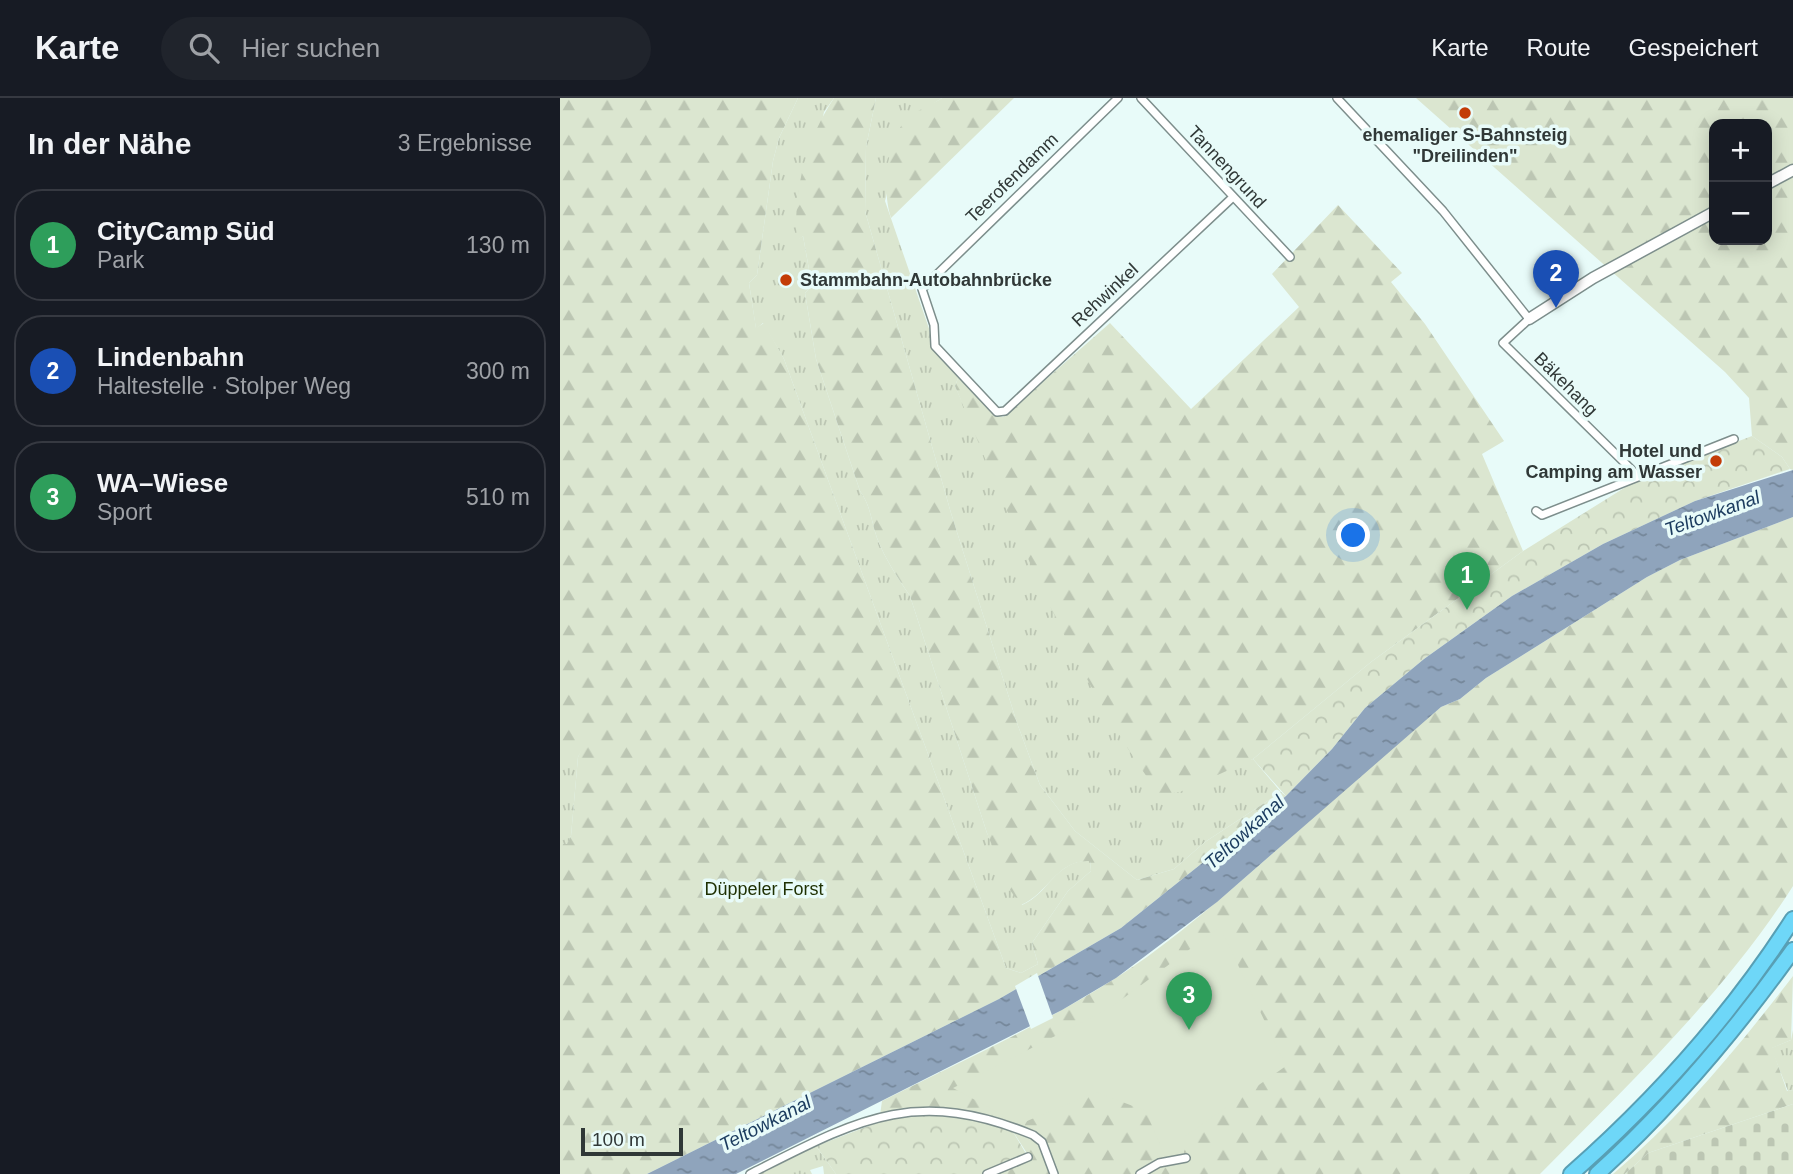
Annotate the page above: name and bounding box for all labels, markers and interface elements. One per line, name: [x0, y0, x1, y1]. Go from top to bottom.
search box: [161, 17, 651, 80]
text: Karte: [35, 29, 119, 66]
icon: search: [185, 29, 223, 67]
text: Hier suchen: [241, 33, 380, 63]
text: Karte: [1431, 34, 1489, 61]
text: Route: [1527, 34, 1591, 61]
text: Gespeichert: [1629, 34, 1758, 61]
marker: ehemaliger S-Bahnsteig "Dreilinden": [1457, 105, 1473, 121]
map controls: [1709, 119, 1772, 245]
button: +: [1709, 119, 1772, 182]
street label: Tannengrund: [1184, 122, 1270, 212]
place label: ehemaliger S-Bahnsteig "Dreilinden": [1362, 125, 1568, 166]
text: In der Nähe: [28, 127, 191, 160]
street label: Teerofendamm: [962, 129, 1062, 227]
text: 3 Ergebnisse: [398, 130, 532, 156]
button: −: [1709, 182, 1772, 245]
text: CityCamp Süd: [97, 216, 275, 246]
text: 1: [47, 232, 59, 258]
text: 130 m: [466, 232, 530, 258]
text: Park: [97, 247, 144, 273]
pin: 2: [1533, 250, 1579, 308]
street label: Rehwinkel: [1068, 259, 1142, 331]
place label: Stammbahn-Autobahnbrücke: [800, 270, 1052, 290]
marker: Stammbahn-Autobahnbrücke: [778, 272, 794, 288]
text: Lindenbahn: [97, 342, 244, 372]
street label: Bäkehang: [1530, 348, 1602, 420]
text: 2: [47, 358, 59, 384]
text: 300 m: [466, 358, 530, 384]
text: Haltestelle · Stolper Weg: [97, 373, 351, 399]
place label: Hotel und Camping am Wasser: [1526, 441, 1702, 482]
marker: Hotel und Camping am Wasser: [1708, 453, 1724, 469]
text: WA–Wiese: [97, 468, 228, 498]
text: 3: [47, 484, 59, 510]
text: 510 m: [466, 484, 530, 510]
water label: Teltowkanal: [1662, 486, 1763, 540]
text: Sport: [97, 499, 152, 525]
your location: [1336, 518, 1370, 552]
pin: 1: [1444, 552, 1490, 610]
water label: Teltowkanal: [1200, 791, 1289, 874]
park label: Düppeler Forst: [704, 879, 824, 899]
pin: 3: [1166, 972, 1212, 1030]
water label: Teltowkanal: [716, 1091, 815, 1155]
scale bar: [581, 1125, 682, 1157]
text: 100 m: [592, 1129, 645, 1150]

